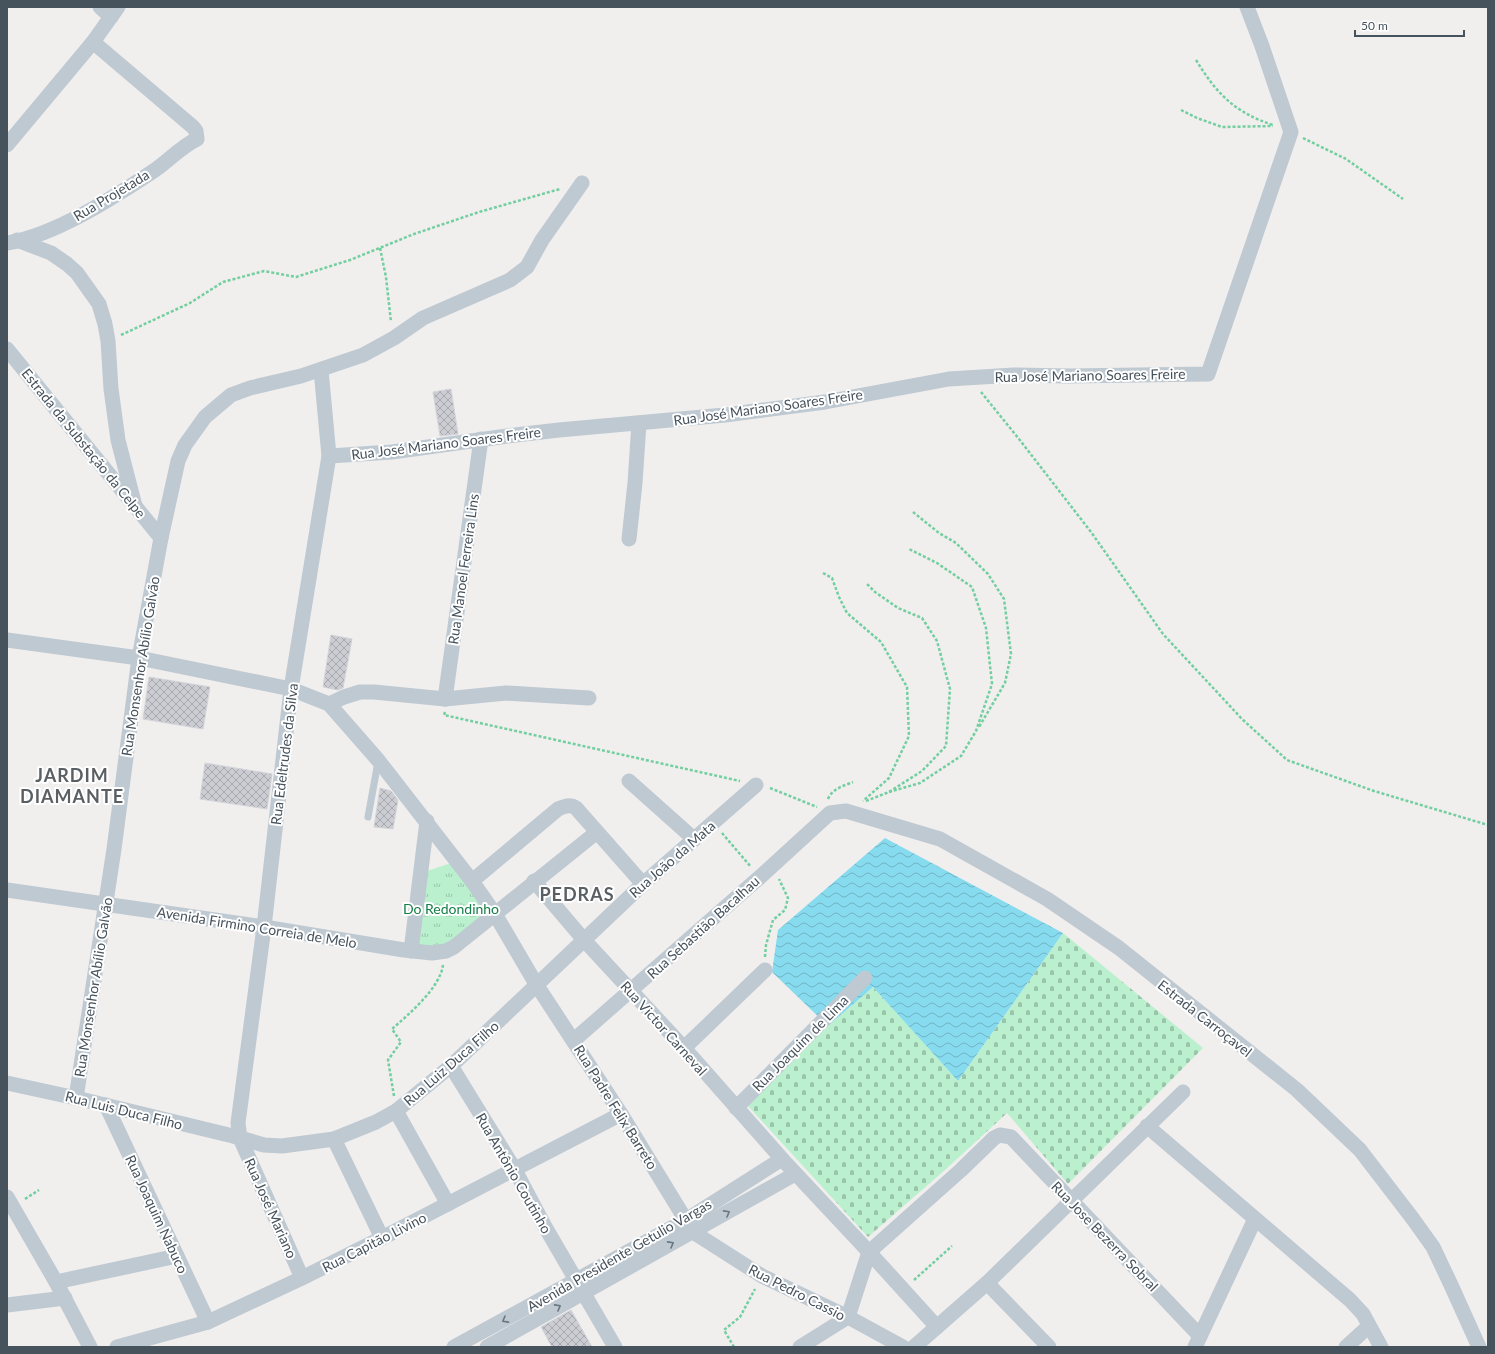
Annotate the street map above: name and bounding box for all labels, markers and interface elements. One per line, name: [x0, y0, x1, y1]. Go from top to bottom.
scale bar: [1355, 12, 1464, 38]
text: 50 m: [1361, 18, 1388, 33]
street label: Rua Projetada: [70, 166, 152, 224]
street label: Estrada da Substação da Celpe: [18, 365, 150, 521]
street label: Rua José Mariano Soares Freire: [994, 365, 1186, 385]
street label: Rua José Mariano Soares Freire: [672, 385, 864, 429]
street label: Rua José Mariano Soares Freire: [350, 423, 542, 463]
street label: Rua Manoel Ferreira Lins: [444, 493, 482, 645]
street label: Rua Monsenhor Abílio Galvão: [117, 575, 163, 757]
street label: Rua Edeltrudes da Silva: [267, 682, 301, 826]
district label: JARDIM DIAMANTE: [20, 764, 124, 807]
street label: Rua João da Mata: [625, 817, 719, 901]
street label: Rua Sebastião Bacalhau: [643, 872, 763, 982]
district label: PEDRAS: [539, 883, 615, 905]
street label: Rua Monsenhor Abílio Galvão: [70, 896, 116, 1078]
park label: Do Redondinho: [403, 900, 499, 917]
street label: Avenida Firmino Correia de Melo: [156, 903, 358, 951]
street label: Estrada Carroçavel: [1155, 976, 1255, 1060]
street label: Rua Victor Carneval: [617, 977, 711, 1079]
street label: Rua Joaquim de Lima: [748, 991, 852, 1095]
street label: Rua Luiz Duca Filho: [400, 1017, 502, 1109]
street label: Rua Padre Felix Barreto: [571, 1042, 661, 1172]
street label: Rua Luis Duca Filho: [64, 1087, 184, 1133]
street label: Rua Antônio Coutinho: [473, 1110, 555, 1236]
street label: Rua Joaquim Nabuco: [122, 1152, 192, 1276]
street label: Rua José Mariano: [241, 1155, 301, 1261]
street label: Rua Jose Bezerra Sobral: [1048, 1178, 1162, 1294]
street label: Avenida Presidente Getulio Vargas: [524, 1195, 714, 1315]
street label: Rua Capitão Livino: [319, 1208, 429, 1276]
one-way arrow: [723, 1210, 730, 1217]
one-way arrow: [667, 1241, 674, 1248]
street label: Rua Pedro Cassio: [746, 1260, 848, 1324]
one-way arrow: [554, 1305, 561, 1312]
one-way arrow: [501, 1316, 509, 1323]

